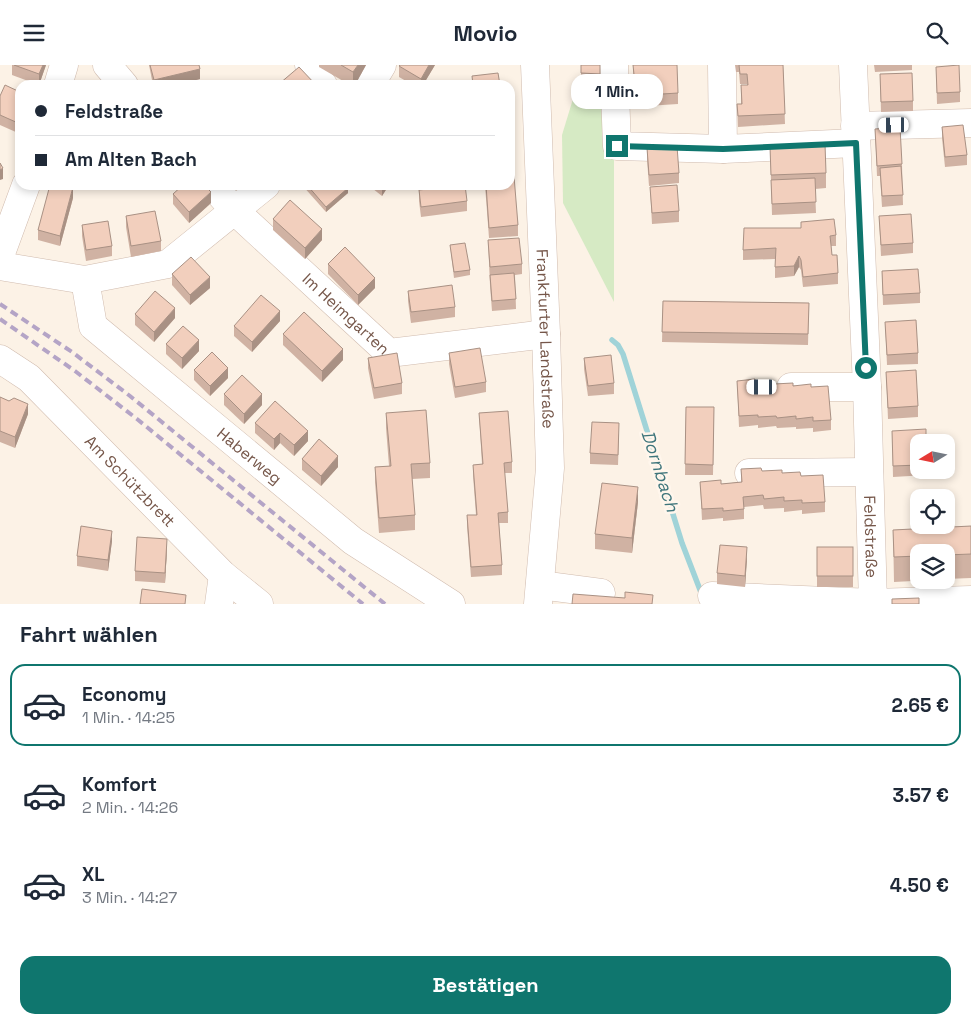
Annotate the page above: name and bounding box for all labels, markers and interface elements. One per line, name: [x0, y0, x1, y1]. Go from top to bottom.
icon: menu: [20, 19, 48, 47]
text: Movio: [454, 19, 517, 47]
icon: search: [923, 19, 951, 47]
callout: 1 Min.: [571, 73, 663, 109]
text: 1 Min.: [595, 81, 639, 102]
text: Feldstraße: [65, 99, 163, 124]
car: [878, 117, 909, 133]
route end: [606, 135, 628, 157]
text: Am Alten Bach: [65, 147, 197, 172]
street label: Frankfurter Landstraße: [532, 248, 559, 429]
street label: Im Heimgarten: [298, 268, 394, 359]
route start: [855, 357, 877, 379]
car: [747, 380, 777, 395]
street label: Haberweg: [213, 423, 286, 489]
water label: Dornbach: [637, 427, 685, 515]
street label: Am Schützbrett: [80, 431, 180, 532]
north arrow: [910, 434, 955, 479]
map controls: [910, 434, 955, 589]
button: locate: [910, 489, 955, 534]
street label: Feldstraße: [859, 495, 882, 578]
button: layers: [910, 544, 955, 589]
text: Fahrt wählen: [20, 620, 158, 648]
text: Economy: [82, 682, 166, 707]
icon: car: [22, 683, 67, 728]
text: 2.65 €: [891, 693, 949, 718]
text: 1 Min. · 14:25: [82, 707, 175, 728]
text: Komfort: [82, 772, 157, 797]
icon: car: [22, 773, 67, 818]
text: 3.57 €: [892, 783, 949, 808]
text: 2 Min. · 14:26: [82, 797, 178, 818]
text: XL: [82, 862, 105, 887]
icon: car: [22, 863, 67, 908]
text: 4.50 €: [890, 873, 949, 898]
text: 3 Min. · 14:27: [82, 887, 177, 908]
button: Bestätigen: [20, 956, 951, 1014]

